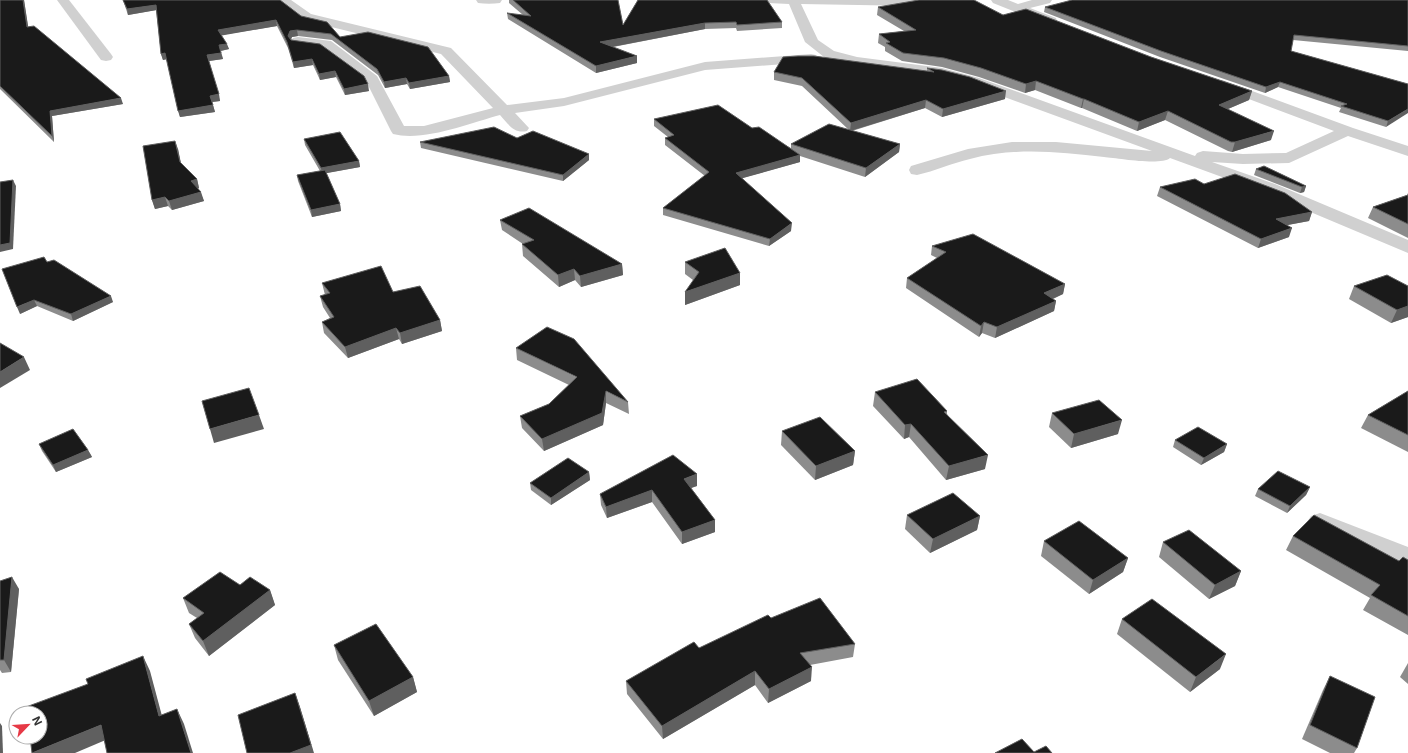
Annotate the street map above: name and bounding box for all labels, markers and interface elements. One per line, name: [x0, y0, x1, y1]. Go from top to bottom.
north arrow: [8, 705, 48, 745]
text: N: [29, 714, 45, 728]

